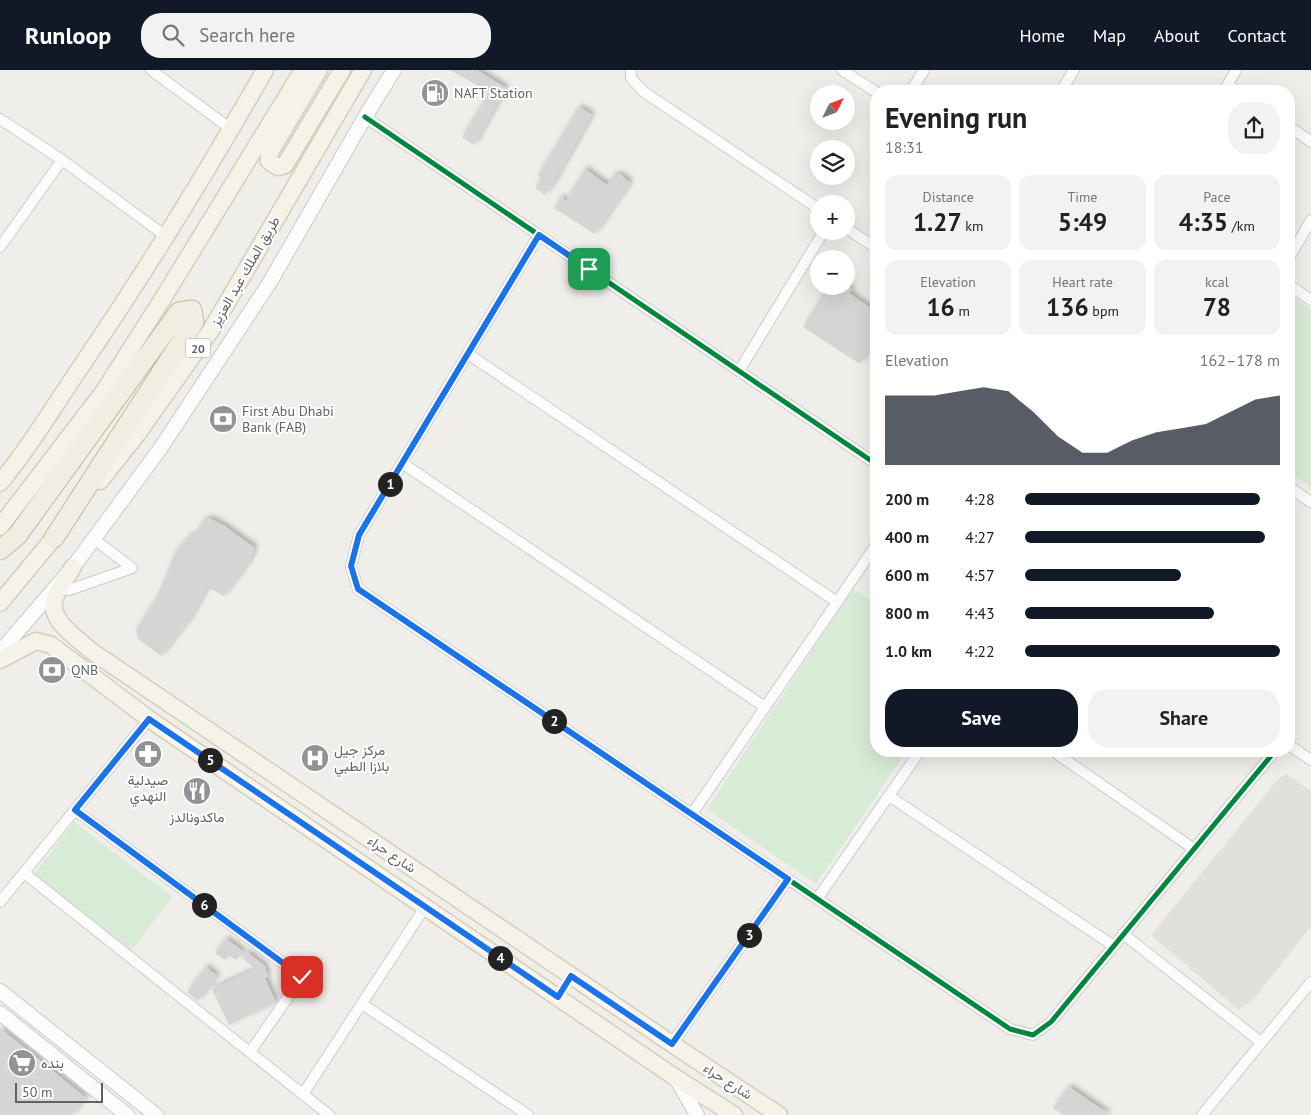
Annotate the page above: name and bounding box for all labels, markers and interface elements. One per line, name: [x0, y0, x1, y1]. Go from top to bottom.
search box: [141, 13, 491, 58]
text: Runloop: [25, 20, 111, 51]
icon: search: [159, 21, 187, 49]
text: Search here: [199, 23, 295, 47]
text: Home: [1019, 24, 1065, 47]
text: Map: [1093, 24, 1126, 47]
text: About: [1154, 24, 1200, 47]
text: Contact: [1228, 24, 1286, 47]
fuel station icon: NAFT Station: [420, 78, 450, 108]
place label: NAFT Station: [454, 84, 533, 102]
north arrow: [810, 85, 855, 130]
map controls: [810, 85, 855, 295]
text: Evening run: [885, 99, 1027, 136]
button: share: [1228, 102, 1280, 154]
text: 18:31: [885, 137, 923, 157]
button: layers: [810, 140, 855, 185]
text: Distance: [923, 188, 974, 206]
text: Time: [1067, 188, 1098, 206]
text: Pace: [1203, 188, 1231, 206]
button: +: [810, 195, 855, 240]
text: 1.27: [913, 206, 962, 238]
text: 5:49: [1058, 206, 1107, 238]
text: 4:35: [1179, 206, 1228, 238]
street label: طريق الملك عبد العزيز: [206, 213, 284, 330]
text: km: [962, 217, 983, 235]
text: /km: [1228, 217, 1255, 235]
pin: [568, 248, 610, 290]
button: −: [810, 250, 855, 295]
icon: arrive: [575, 255, 603, 283]
text: Elevation: [920, 273, 976, 291]
text: Heart rate: [1052, 273, 1113, 291]
text: kcal: [1205, 273, 1229, 291]
text: 16: [926, 291, 955, 323]
text: 136: [1046, 291, 1089, 323]
text: 78: [1203, 291, 1231, 323]
text: m: [955, 302, 970, 320]
text: bpm: [1089, 302, 1119, 320]
road number: 20: [186, 338, 210, 358]
text: Elevation: [885, 350, 949, 370]
text: 162–178 m: [1200, 350, 1280, 370]
place label: First Abu Dhabi Bank (FAB): [242, 402, 334, 436]
bank icon: First Abu Dhabi Bank (FAB): [208, 404, 238, 434]
pin: 1: [378, 472, 402, 496]
text: 1: [387, 475, 394, 493]
text: 200 m: [885, 489, 929, 509]
text: 4:28: [965, 489, 995, 509]
text: 400 m: [885, 527, 929, 547]
text: 4:27: [965, 527, 995, 547]
text: 600 m: [885, 565, 929, 585]
text: 4:57: [965, 565, 995, 585]
text: 800 m: [885, 603, 929, 623]
text: 4:43: [965, 603, 995, 623]
text: 1.0 km: [885, 641, 932, 661]
text: 4:22: [965, 641, 995, 661]
bank icon: QNB: [37, 655, 67, 685]
place label: QNB: [71, 661, 98, 679]
button: Save: [885, 689, 1078, 747]
button: Share: [1088, 689, 1280, 747]
pin: 2: [542, 708, 566, 734]
text: 2: [551, 712, 558, 730]
pharmacy icon: صيدلية النهدي: [133, 739, 163, 769]
place label: مركز جيل بلازا الطبي: [334, 741, 389, 778]
hospital icon: مركز جيل بلازا الطبي: [300, 743, 330, 773]
pin: 5: [198, 748, 222, 772]
text: 5: [207, 751, 214, 769]
place label: صيدلية النهدي: [128, 771, 169, 808]
restaurant icon: ماكدونالدز: [182, 776, 212, 806]
place label: ماكدونالدز: [169, 808, 224, 826]
street label: شارع حراء: [363, 831, 420, 878]
pin: 6: [192, 892, 216, 918]
text: 6: [201, 896, 208, 914]
pin: 3: [736, 922, 762, 948]
text: 3: [746, 926, 753, 944]
pin: 4: [488, 946, 512, 970]
text: 4: [497, 949, 504, 967]
pin: [281, 956, 323, 998]
icon: check: [288, 963, 316, 991]
supermarket icon: بنده: [7, 1048, 37, 1078]
place label: بنده: [41, 1054, 64, 1072]
street label: شارع حراء: [699, 1059, 756, 1105]
scale bar: [15, 1080, 102, 1103]
text: 50 m: [22, 1083, 52, 1101]

